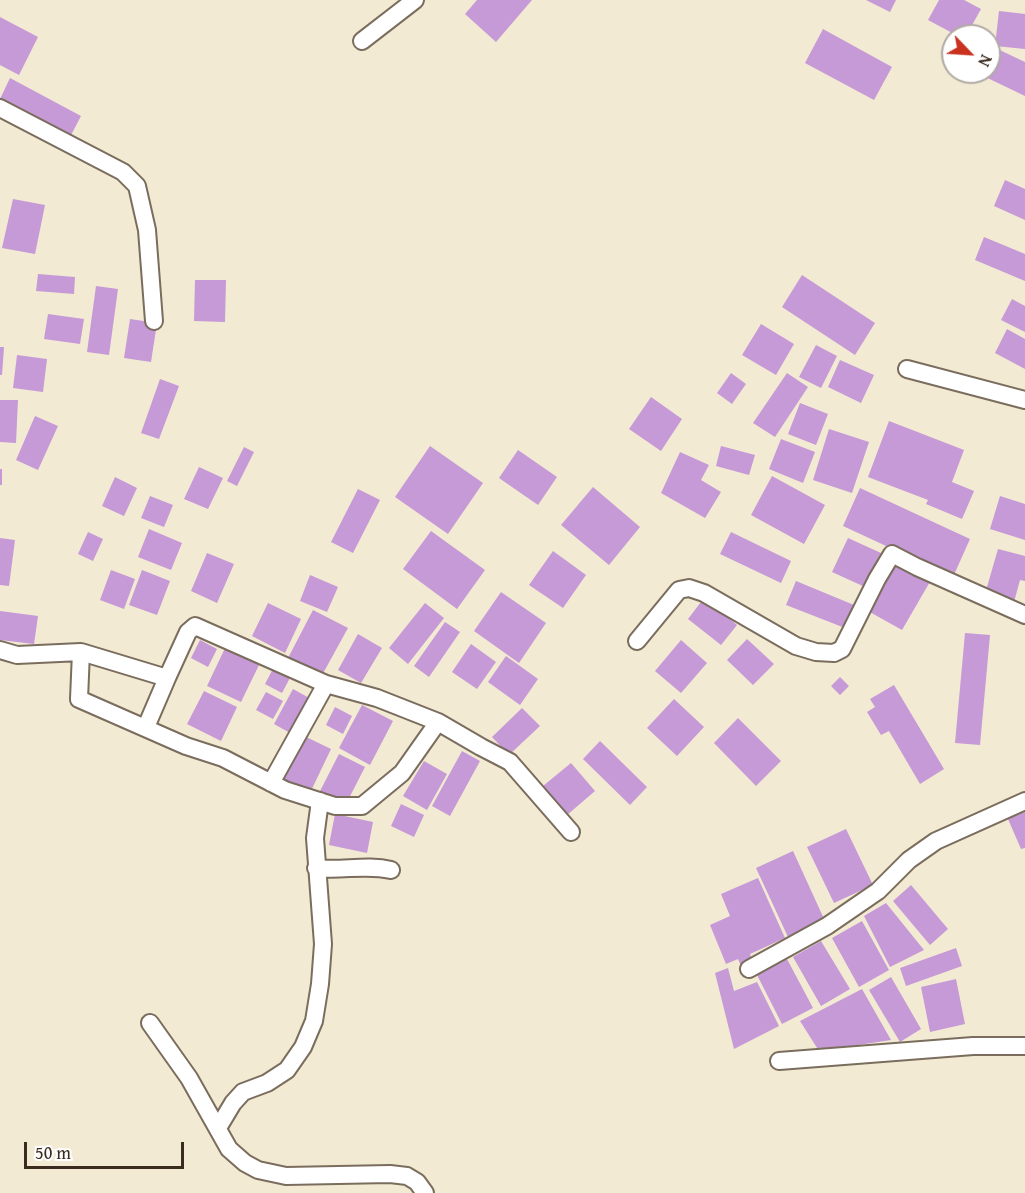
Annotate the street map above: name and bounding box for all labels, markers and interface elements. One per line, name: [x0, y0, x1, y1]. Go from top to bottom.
north arrow: [941, 24, 1001, 84]
text: N: [972, 51, 999, 71]
scale bar: [27, 1130, 188, 1168]
text: 50 m: [35, 1139, 71, 1166]

